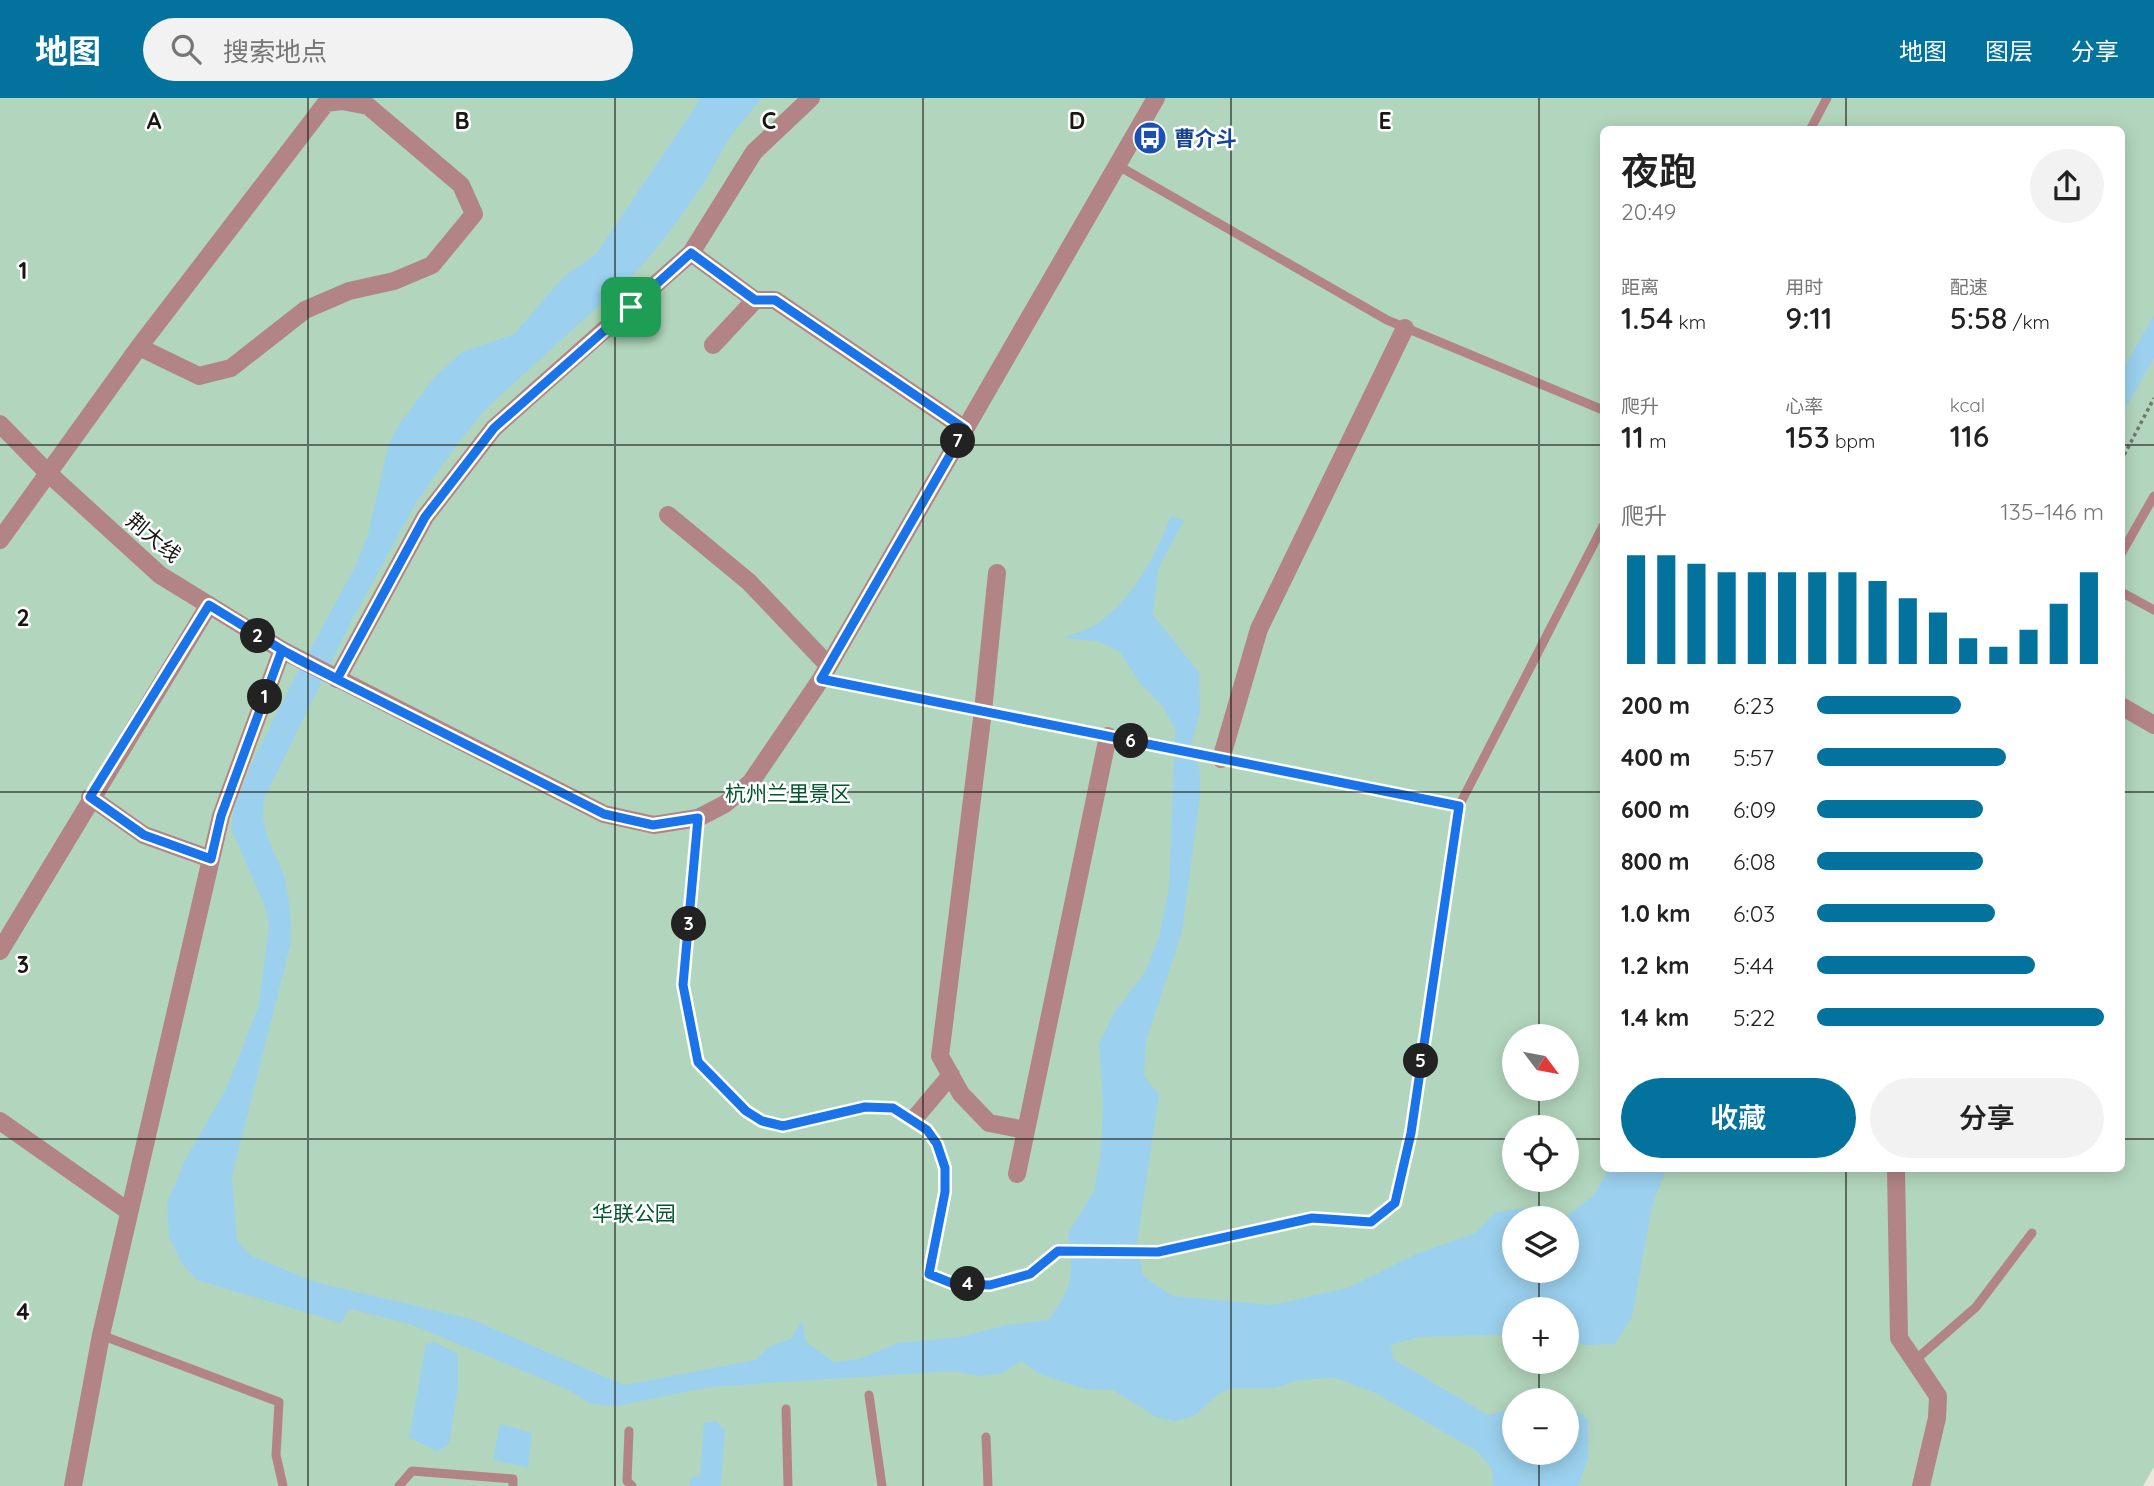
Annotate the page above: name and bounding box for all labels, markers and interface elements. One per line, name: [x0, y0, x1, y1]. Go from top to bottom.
search box: [143, 18, 633, 81]
text: 地图: [35, 30, 101, 71]
icon: search: [167, 30, 205, 68]
text: 搜索地点: [223, 35, 327, 68]
text: 地图: [1899, 36, 1947, 66]
text: 图层: [1985, 36, 2033, 66]
text: 分享: [2071, 36, 2119, 66]
text: A: [147, 106, 162, 135]
text: B: [454, 106, 470, 135]
text: C: [762, 106, 776, 135]
text: D: [1069, 106, 1085, 135]
text: E: [1378, 106, 1392, 135]
bus stop icon: 曹介斗: [1131, 119, 1169, 157]
place label: 曹介斗: [1174, 125, 1237, 151]
text: 夜跑: [1621, 147, 1697, 195]
button: share: [2030, 149, 2104, 223]
text: 20:49: [1621, 197, 1676, 226]
text: 1: [19, 256, 27, 285]
text: 距离: [1621, 275, 1659, 299]
text: 用时: [1785, 275, 1823, 299]
text: 配速: [1950, 275, 1988, 299]
pin: [601, 277, 661, 337]
icon: arrive: [612, 288, 650, 326]
text: 1.54: [1621, 299, 1673, 337]
text: 9:11: [1785, 299, 1833, 337]
text: 5:58: [1950, 299, 2007, 337]
text: km: [1673, 310, 1706, 334]
text: /km: [2007, 310, 2050, 334]
text: kcal: [1950, 393, 1985, 417]
text: 爬升: [1621, 394, 1659, 418]
text: 心率: [1785, 394, 1823, 418]
text: 116: [1950, 417, 1989, 455]
text: 11: [1621, 418, 1644, 456]
text: 153: [1785, 418, 1830, 456]
pin: 7: [940, 424, 976, 458]
text: 7: [952, 428, 963, 452]
text: m: [1644, 429, 1667, 453]
text: bpm: [1830, 429, 1875, 453]
text: 135–146 m: [2000, 497, 2104, 526]
text: 爬升: [1621, 501, 1667, 530]
street label: 荆大线: [122, 507, 186, 567]
text: 2: [16, 603, 30, 632]
pin: 2: [240, 618, 276, 654]
text: 2: [252, 623, 263, 647]
pin: 1: [247, 680, 282, 714]
text: 1: [261, 684, 268, 708]
text: 200 m: [1621, 691, 1690, 720]
text: 6:23: [1733, 691, 1774, 720]
pin: 6: [1114, 724, 1148, 758]
text: 6: [1125, 728, 1136, 752]
text: 400 m: [1621, 743, 1690, 772]
text: 5:57: [1733, 743, 1774, 772]
park label: 杭州兰里景区: [725, 780, 851, 806]
text: 600 m: [1621, 795, 1690, 824]
text: 6:09: [1733, 795, 1776, 824]
text: 800 m: [1621, 847, 1690, 876]
text: 6:08: [1733, 847, 1776, 876]
text: 1.0 km: [1621, 899, 1691, 928]
text: 6:03: [1733, 899, 1775, 928]
pin: 3: [672, 906, 706, 942]
text: 3: [683, 911, 694, 935]
text: 3: [17, 950, 29, 979]
text: 1.2 km: [1621, 951, 1690, 980]
text: 5:44: [1733, 951, 1774, 980]
text: 1.4 km: [1621, 1003, 1689, 1032]
text: 5:22: [1733, 1003, 1775, 1032]
north arrow: [1502, 1024, 1578, 1101]
map controls: [1502, 1024, 1579, 1465]
pin: 5: [1404, 1044, 1438, 1079]
text: 5: [1415, 1048, 1426, 1072]
button: 收藏: [1621, 1078, 1856, 1158]
button: 分享: [1870, 1078, 2104, 1158]
button: locate: [1502, 1115, 1579, 1192]
park label: 华联公园: [592, 1200, 676, 1226]
button: layers: [1502, 1206, 1579, 1283]
pin: 4: [950, 1266, 986, 1302]
text: 4: [962, 1271, 973, 1295]
text: 4: [16, 1297, 30, 1326]
button: +: [1502, 1297, 1579, 1374]
button: −: [1502, 1388, 1579, 1465]

